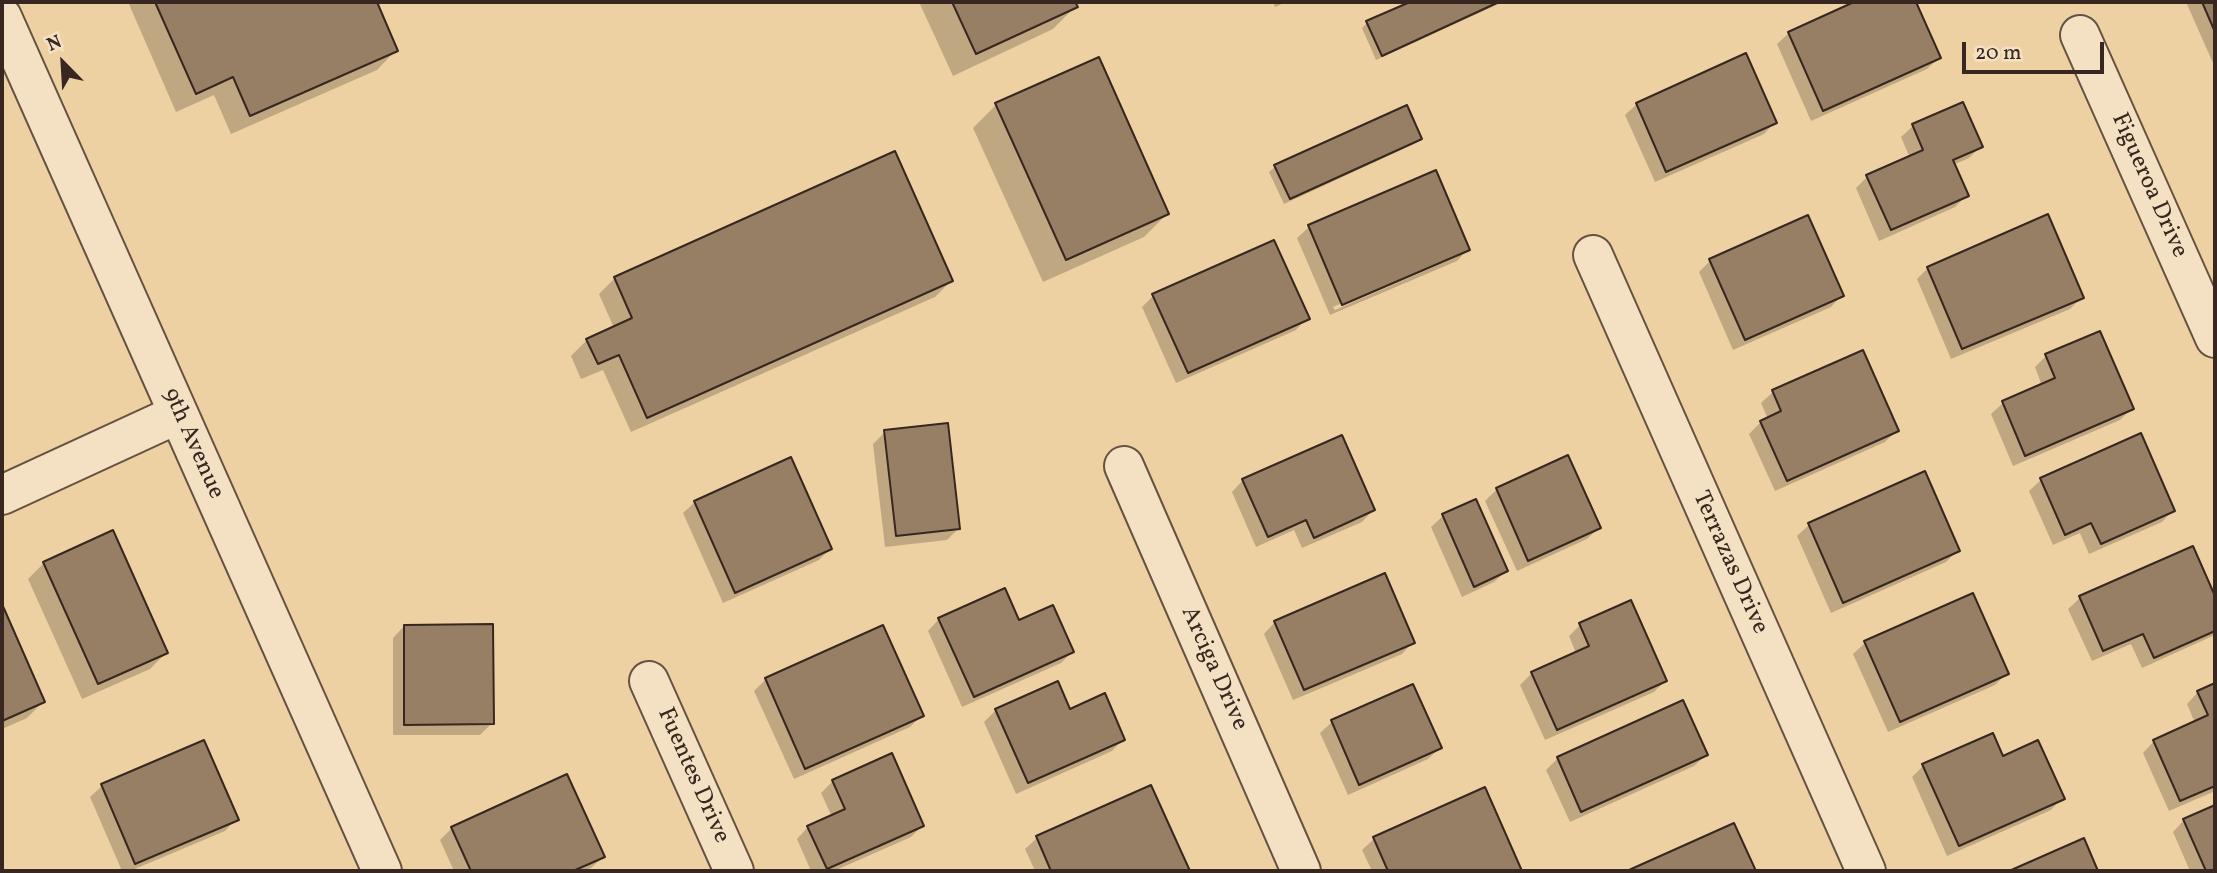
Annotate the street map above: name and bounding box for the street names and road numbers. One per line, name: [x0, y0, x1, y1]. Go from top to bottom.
street label: Figueroa Drive: [2103, 109, 2193, 263]
street label: 9th Avenue: [155, 384, 229, 504]
street label: Terrazas Drive: [1685, 487, 1773, 639]
street label: Arciga Drive: [1173, 603, 1253, 735]
street label: Fuentes Drive: [649, 704, 735, 848]

